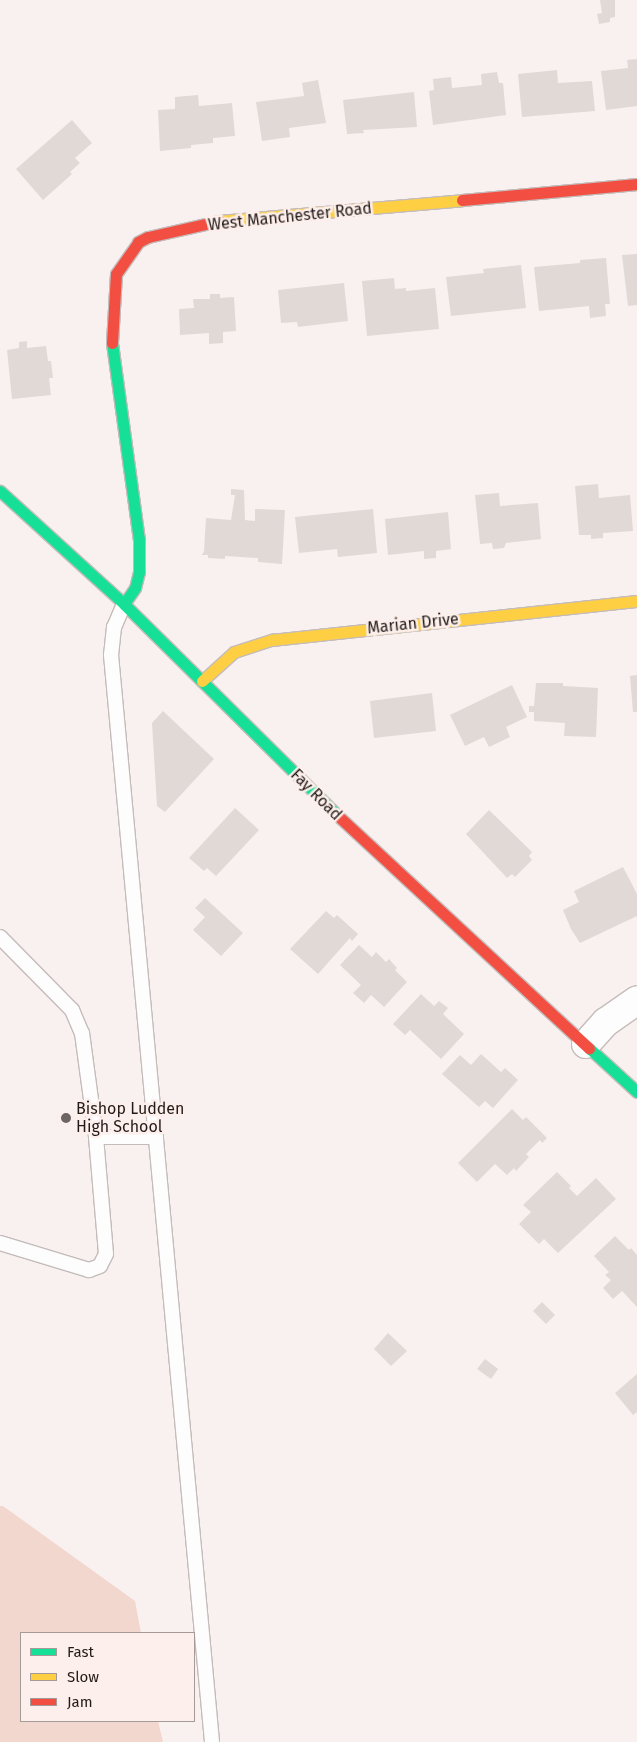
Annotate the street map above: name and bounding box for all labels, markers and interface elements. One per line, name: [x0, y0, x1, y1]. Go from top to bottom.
street label: West Manchester Road: [207, 199, 373, 235]
street label: Marian Drive: [366, 610, 460, 638]
street label: Fay Road: [286, 765, 346, 825]
place label: Bishop Ludden High School: [76, 1099, 184, 1137]
marker: Bishop Ludden High School: [60, 1112, 72, 1124]
legend: [20, 1632, 195, 1722]
text: Fast: [67, 1643, 94, 1661]
text: Slow: [67, 1668, 99, 1686]
text: Jam: [67, 1693, 93, 1711]

